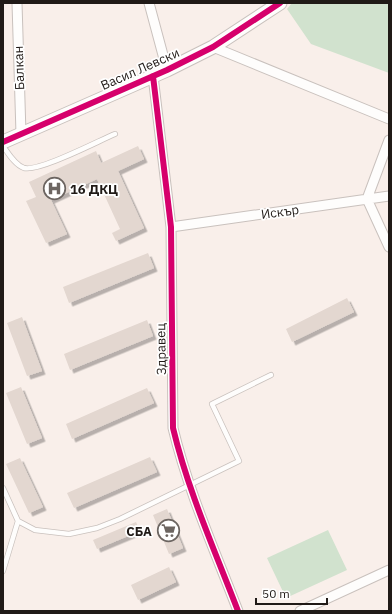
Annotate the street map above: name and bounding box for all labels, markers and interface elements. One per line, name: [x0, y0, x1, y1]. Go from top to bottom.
street label: Васил Левски: [98, 44, 182, 94]
street label: Балкан: [10, 46, 28, 90]
hospital icon: 16 ДКЦ: [41, 176, 67, 202]
place label: 16 ДКЦ: [70, 181, 118, 198]
street label: Искър: [260, 201, 300, 223]
street label: Здравец: [152, 323, 170, 375]
supermarket icon: СБА: [155, 518, 181, 544]
place label: СБА: [126, 523, 152, 540]
scale bar: [256, 580, 327, 606]
text: 50 m: [262, 586, 290, 601]

